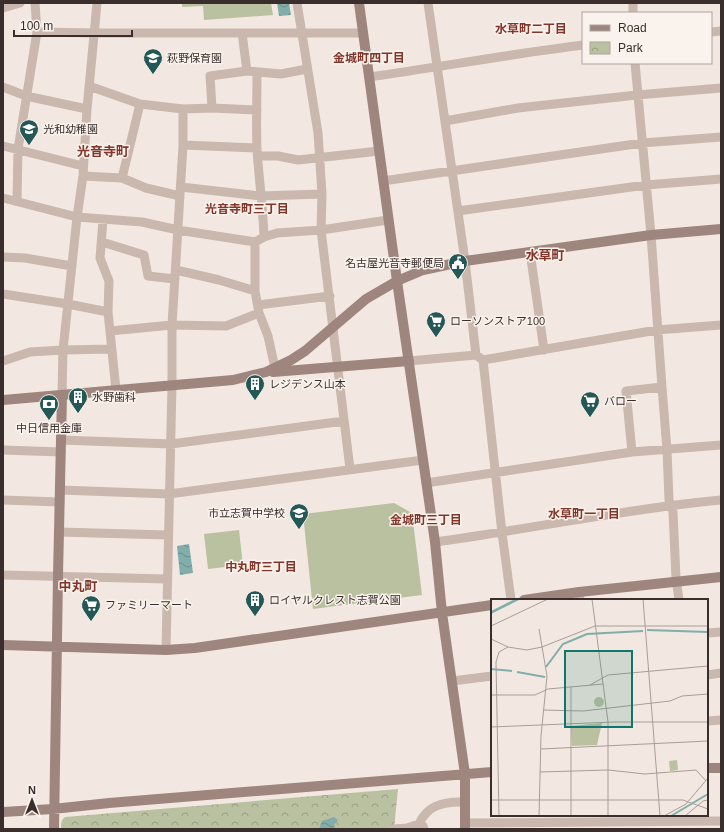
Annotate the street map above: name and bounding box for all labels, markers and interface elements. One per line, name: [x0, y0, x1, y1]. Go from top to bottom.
scale bar: [14, 12, 132, 38]
legend: [582, 12, 712, 64]
text: 100 m: [20, 19, 53, 33]
text: Road: [618, 21, 647, 35]
district label: 水草町二丁目: [495, 22, 567, 36]
text: Park: [618, 41, 644, 55]
school or university icon: 萩野保育園: [142, 47, 164, 75]
district label: 金城町四丁目: [333, 51, 405, 65]
place label: 萩野保育園: [167, 52, 222, 64]
school or university icon: 光和幼稚園: [18, 118, 40, 146]
place label: 光和幼稚園: [43, 123, 98, 135]
district label: 光音寺町: [77, 144, 129, 159]
district label: 光音寺町三丁目: [205, 202, 289, 216]
district label: 水草町: [525, 248, 565, 263]
public building icon: 名古屋光音寺郵便局: [447, 252, 469, 280]
place label: 名古屋光音寺郵便局: [345, 257, 444, 269]
supermarket icon: ローソンストア100: [425, 310, 447, 338]
place label: ローソンストア100: [450, 315, 545, 327]
building icon: レジデンス山本: [244, 373, 266, 401]
place label: レジデンス山本: [269, 378, 346, 390]
building icon: 水野歯科: [67, 386, 89, 414]
supermarket icon: バロー: [579, 390, 601, 418]
place label: 水野歯科: [92, 391, 136, 403]
bank icon: 中日信用金庫: [38, 393, 60, 421]
place label: バロー: [604, 395, 637, 407]
place label: 中日信用金庫: [16, 422, 82, 434]
school or university icon: 市立志賀中学校: [288, 502, 310, 530]
place label: 市立志賀中学校: [208, 507, 285, 519]
district label: 水草町一丁目: [548, 507, 620, 521]
district label: 金城町三丁目: [390, 513, 462, 527]
district label: 中丸町三丁目: [225, 560, 297, 574]
district label: 中丸町: [58, 579, 98, 594]
building icon: ロイヤルクレスト志賀公園: [244, 589, 266, 617]
supermarket icon: ファミリーマート: [80, 594, 102, 622]
place label: ロイヤルクレスト志賀公園: [269, 594, 401, 606]
place label: ファミリーマート: [105, 599, 193, 611]
inset map: [491, 599, 708, 816]
north arrow: [12, 780, 52, 820]
text: N: [28, 784, 36, 796]

